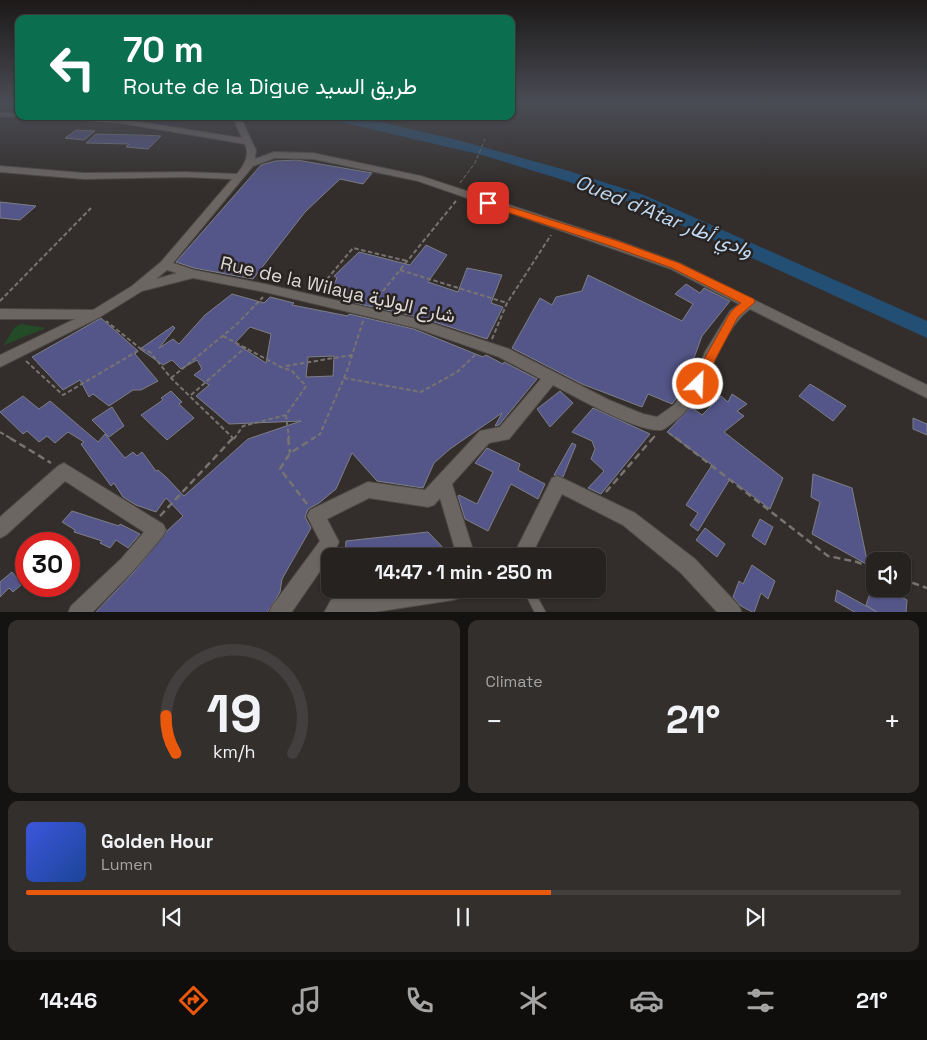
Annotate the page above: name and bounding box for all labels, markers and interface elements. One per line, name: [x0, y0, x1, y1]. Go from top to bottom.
text: 70 m: [123, 28, 204, 72]
icon: left: [40, 35, 105, 100]
text: Route de la Digue طريق السيد: [123, 72, 417, 100]
water label: Oued d'Atar وادي أطار: [570, 168, 757, 266]
pin: [467, 182, 509, 224]
icon: arrive: [474, 189, 502, 217]
street label: Rue de la Wilaya شارع الولاية: [218, 250, 458, 329]
position arrow: [671, 357, 723, 409]
speed limit sign: 30: [15, 532, 80, 597]
map controls: [866, 552, 911, 597]
button: sound: [866, 552, 911, 597]
text: 14:47 · 1 min · 250 m: [374, 560, 553, 585]
text: Climate: [486, 671, 543, 692]
text: 19: [206, 681, 262, 747]
text: 21°: [666, 696, 721, 744]
text: −: [486, 703, 503, 739]
text: +: [884, 703, 901, 739]
text: km/h: [212, 740, 255, 763]
text: Golden Hour: [101, 829, 213, 854]
text: Lumen: [101, 854, 153, 875]
icon: previous: [158, 903, 186, 931]
icon: pause: [449, 903, 477, 931]
icon: next: [741, 903, 769, 931]
icon: directions: [176, 983, 211, 1018]
icon: music: [289, 983, 324, 1018]
icon: phone: [402, 983, 437, 1018]
icon: climate: [516, 983, 551, 1018]
icon: car: [629, 983, 664, 1018]
icon: filters: [743, 983, 778, 1018]
text: 14:46: [39, 986, 97, 1014]
text: 21°: [856, 986, 888, 1014]

